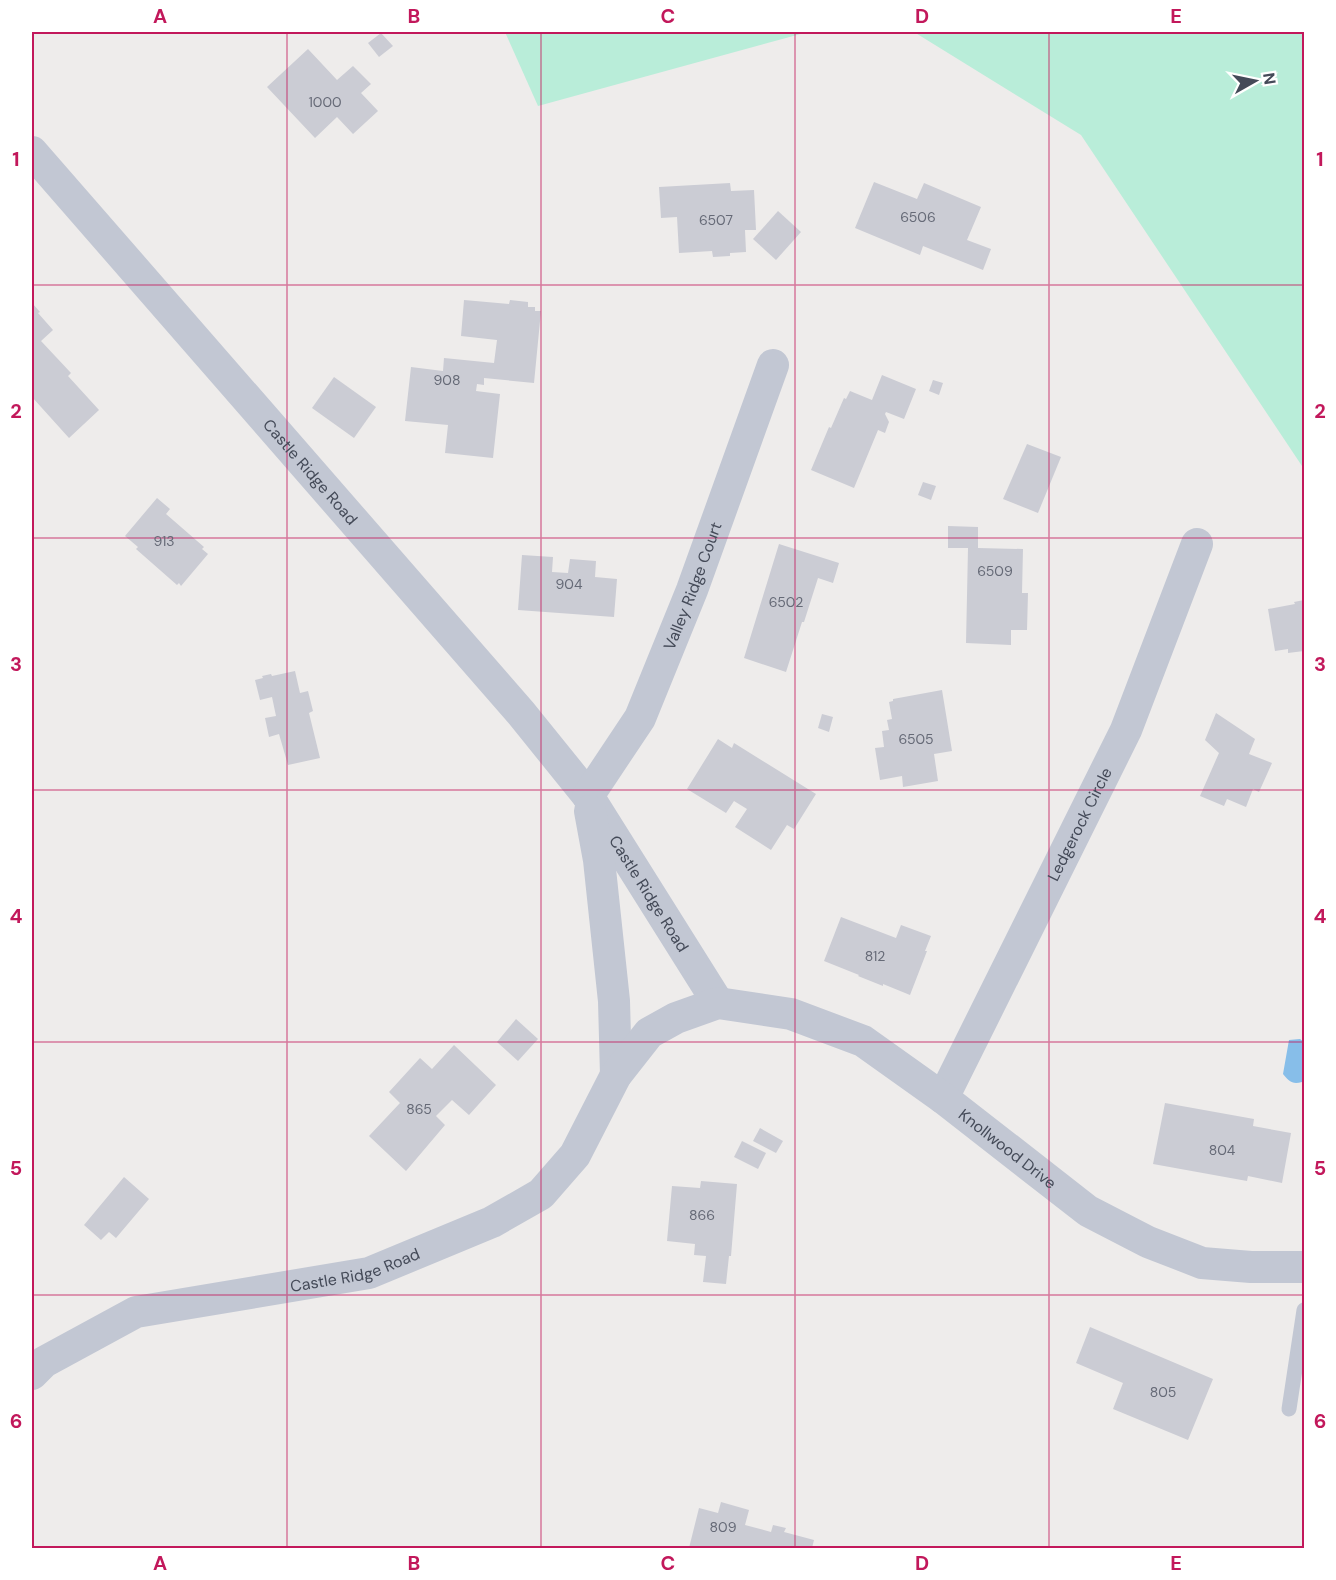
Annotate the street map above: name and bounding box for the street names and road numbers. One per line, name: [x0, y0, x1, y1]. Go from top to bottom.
street label: Castle Ridge Road: [258, 415, 362, 529]
street label: Valley Ridge Court: [659, 519, 727, 653]
street label: Ledgerock Circle: [1043, 764, 1117, 885]
street label: Castle Ridge Road: [604, 832, 693, 956]
street label: Knollwood Drive: [954, 1104, 1061, 1193]
street label: Castle Ridge Road: [289, 1243, 423, 1297]

